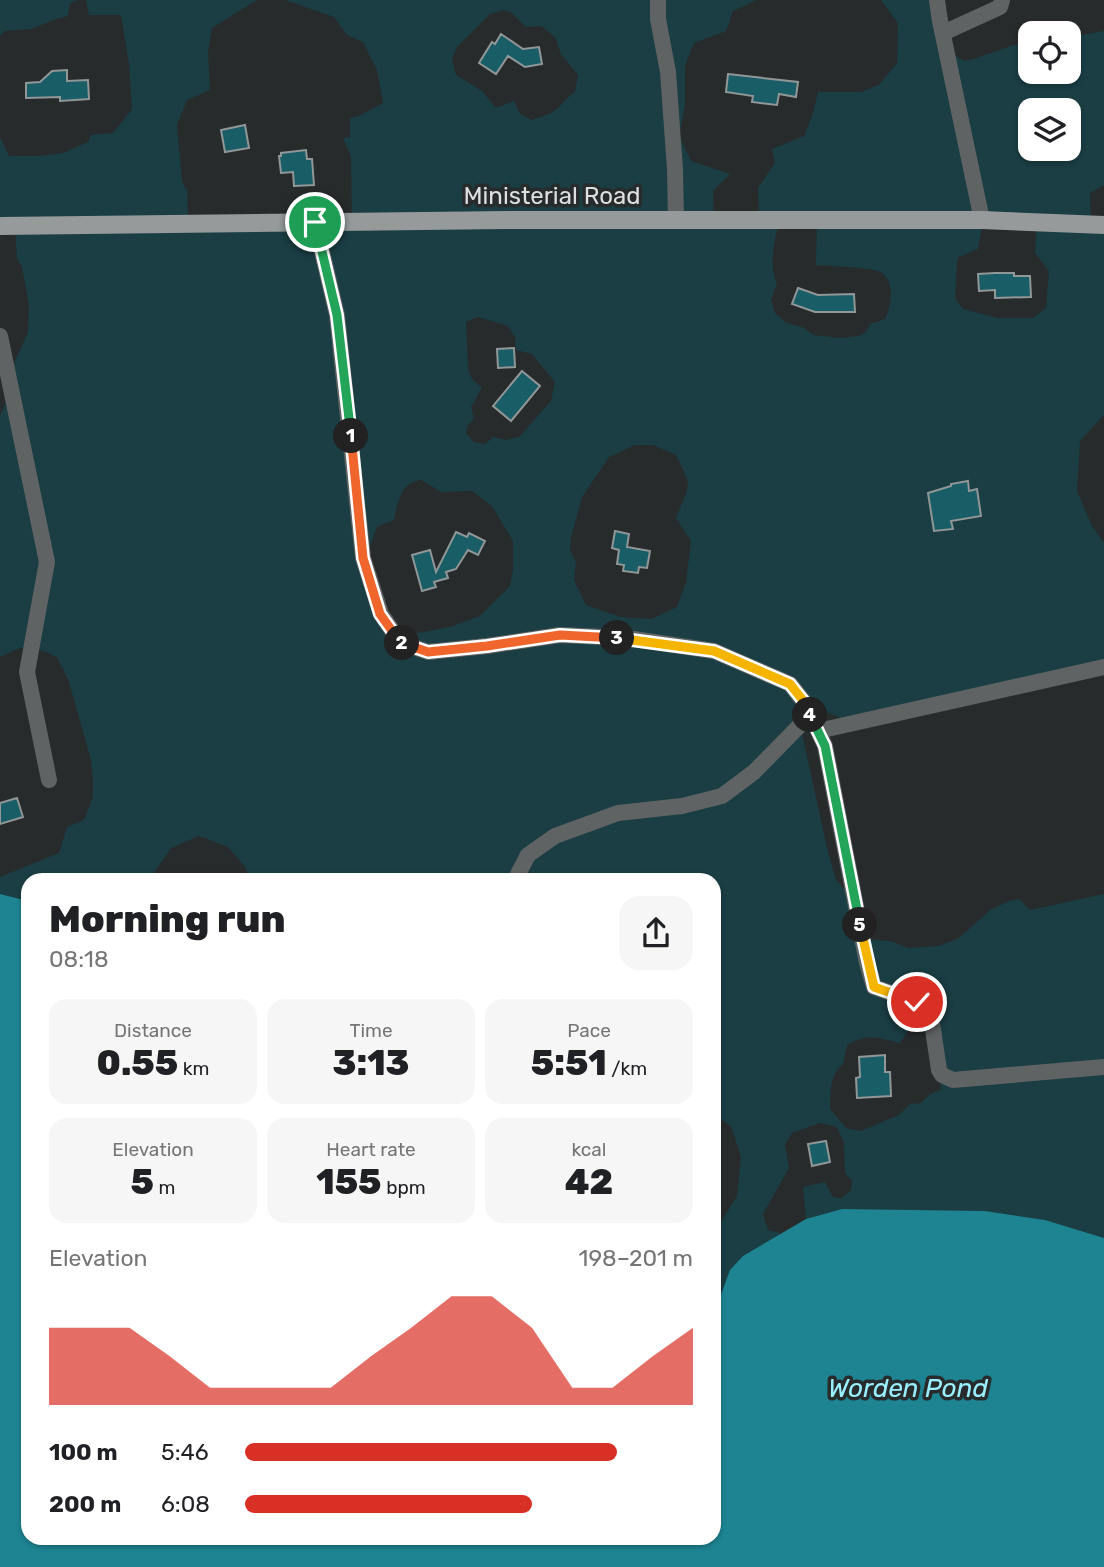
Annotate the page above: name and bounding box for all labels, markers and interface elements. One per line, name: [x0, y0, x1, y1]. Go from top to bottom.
map controls: [1018, 21, 1081, 161]
button: locate: [1018, 21, 1081, 84]
button: layers: [1018, 98, 1081, 161]
street label: Ministerial Road: [463, 182, 641, 210]
pin: [285, 192, 345, 252]
icon: arrive: [296, 203, 334, 241]
pin: 1: [334, 418, 368, 453]
text: 1: [346, 424, 355, 447]
pin: 3: [600, 620, 634, 656]
pin: 2: [384, 626, 420, 660]
text: 3: [610, 626, 623, 649]
text: 2: [395, 631, 408, 654]
pin: 4: [792, 698, 828, 732]
text: 4: [803, 703, 816, 726]
text: Morning run: [49, 896, 286, 942]
button: share: [619, 896, 693, 970]
pin: 5: [842, 908, 878, 942]
text: 5: [853, 913, 866, 936]
text: 08:18: [49, 945, 109, 973]
pin: [887, 972, 947, 1032]
icon: check: [898, 983, 936, 1021]
text: Distance: [114, 1019, 192, 1042]
text: Time: [349, 1019, 393, 1042]
text: Pace: [567, 1019, 611, 1042]
text: 0.55: [97, 1042, 178, 1084]
text: 3:13: [332, 1042, 410, 1084]
text: 5:51: [531, 1042, 607, 1084]
text: km: [178, 1057, 209, 1080]
text: /km: [607, 1057, 647, 1080]
text: Elevation: [112, 1138, 194, 1161]
text: Heart rate: [326, 1138, 416, 1161]
text: kcal: [572, 1138, 606, 1161]
text: 5: [131, 1161, 154, 1203]
text: 155: [316, 1161, 382, 1203]
text: 42: [565, 1161, 613, 1203]
text: m: [154, 1176, 175, 1199]
text: bpm: [382, 1176, 426, 1199]
text: Elevation: [49, 1244, 148, 1272]
text: 198–201 m: [579, 1244, 693, 1272]
water label: Worden Pond: [828, 1373, 988, 1404]
text: 100 m: [49, 1438, 118, 1466]
text: 5:46: [161, 1438, 209, 1466]
text: 200 m: [49, 1490, 121, 1518]
text: 6:08: [161, 1490, 210, 1518]

